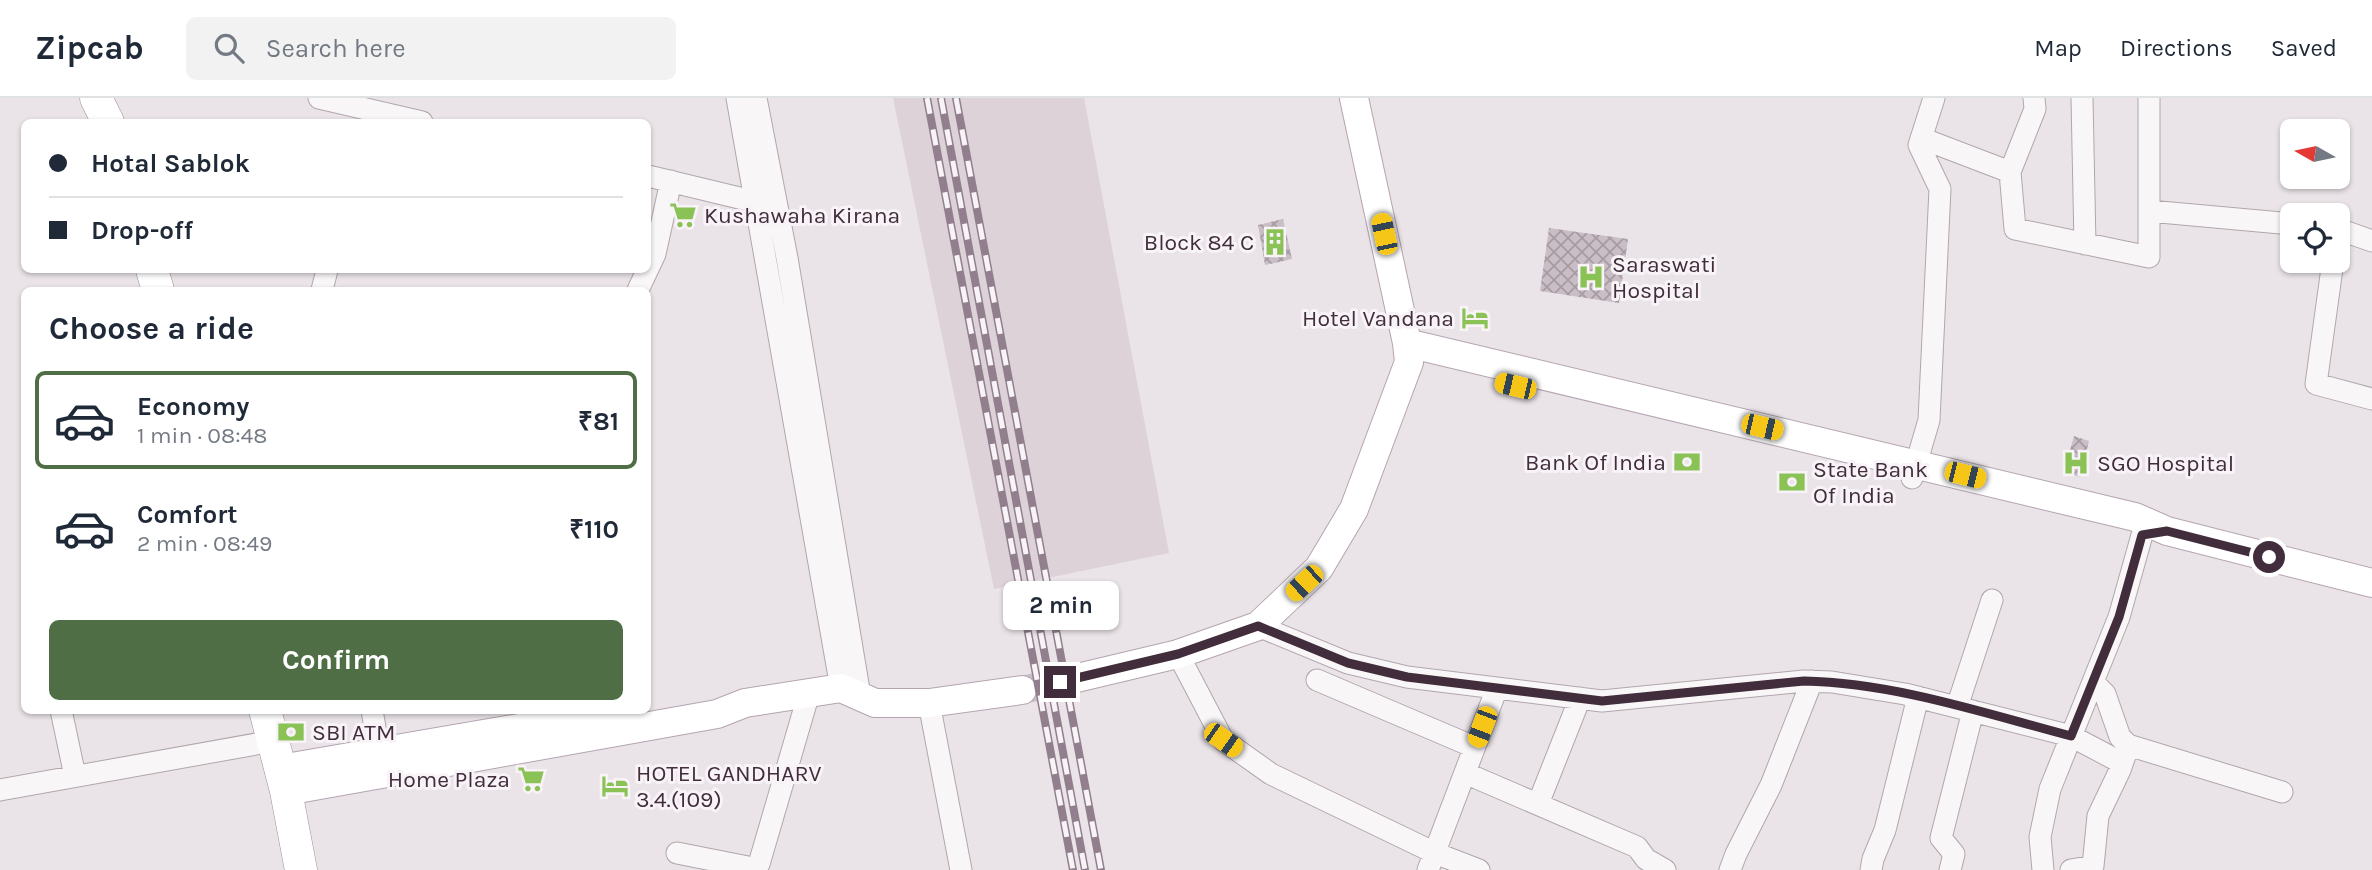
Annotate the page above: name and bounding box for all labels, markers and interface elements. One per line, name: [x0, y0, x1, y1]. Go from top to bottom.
search box: [186, 17, 676, 80]
text: Zipcab: [35, 29, 144, 67]
icon: search: [210, 29, 248, 67]
text: Search here: [266, 33, 406, 64]
text: Map: [2034, 34, 2082, 62]
text: Directions: [2120, 34, 2233, 62]
text: Saved: [2271, 34, 2337, 62]
north arrow: [2280, 119, 2350, 189]
map controls: [2280, 119, 2350, 273]
text: Hotal Sablok: [91, 148, 250, 179]
supermarket icon: Kushawaha Kirana: [668, 200, 698, 230]
place label: Kushawaha Kirana: [704, 202, 900, 229]
button: locate: [2280, 203, 2350, 273]
car: [1370, 211, 1399, 257]
text: Drop-off: [91, 215, 193, 246]
building icon: Block 84 C: [1260, 227, 1290, 257]
place label: Block 84 C: [1144, 229, 1254, 256]
place label: Saraswati Hospital: [1612, 251, 1716, 304]
hospital icon: Saraswati Hospital: [1576, 262, 1606, 292]
hotel icon: Hotel Vandana: [1460, 303, 1490, 333]
place label: Hotel Vandana: [1302, 305, 1454, 332]
text: Choose a ride: [49, 310, 254, 347]
car: [1493, 371, 1538, 401]
icon: car: [53, 389, 116, 452]
text: Economy: [137, 391, 249, 422]
text: ₹81: [578, 406, 619, 437]
car: [1740, 412, 1785, 442]
text: 1 min · 08:48: [137, 422, 267, 449]
bank icon: Bank Of India: [1672, 447, 1702, 477]
hospital icon: SGO Hospital: [2061, 448, 2091, 478]
place label: Bank Of India: [1525, 449, 1666, 476]
place label: SGO Hospital: [2097, 450, 2234, 477]
place label: State Bank Of India: [1813, 456, 1928, 509]
car: [1943, 460, 1988, 490]
bank icon: State Bank Of India: [1777, 467, 1807, 497]
icon: car: [53, 497, 116, 560]
text: Comfort: [137, 499, 238, 530]
text: ₹110: [569, 514, 619, 545]
text: 2 min · 08:49: [137, 530, 272, 557]
route start: [2253, 541, 2285, 573]
car: [1282, 561, 1327, 605]
callout: 2 min: [1002, 580, 1118, 630]
text: 2 min: [1029, 592, 1093, 619]
button: Confirm: [49, 620, 623, 700]
route end: [1044, 666, 1076, 698]
car: [1465, 704, 1500, 750]
bank icon: SBI ATM: [276, 717, 306, 747]
place label: SBI ATM: [312, 719, 395, 746]
car: [1200, 719, 1247, 761]
place label: HOTEL GANDHARV 3.4.(109): [636, 760, 821, 813]
supermarket icon: Home Plaza: [516, 764, 546, 794]
place label: Home Plaza: [388, 766, 510, 793]
hotel icon: HOTEL GANDHARV 3.4.(109): [600, 771, 630, 801]

